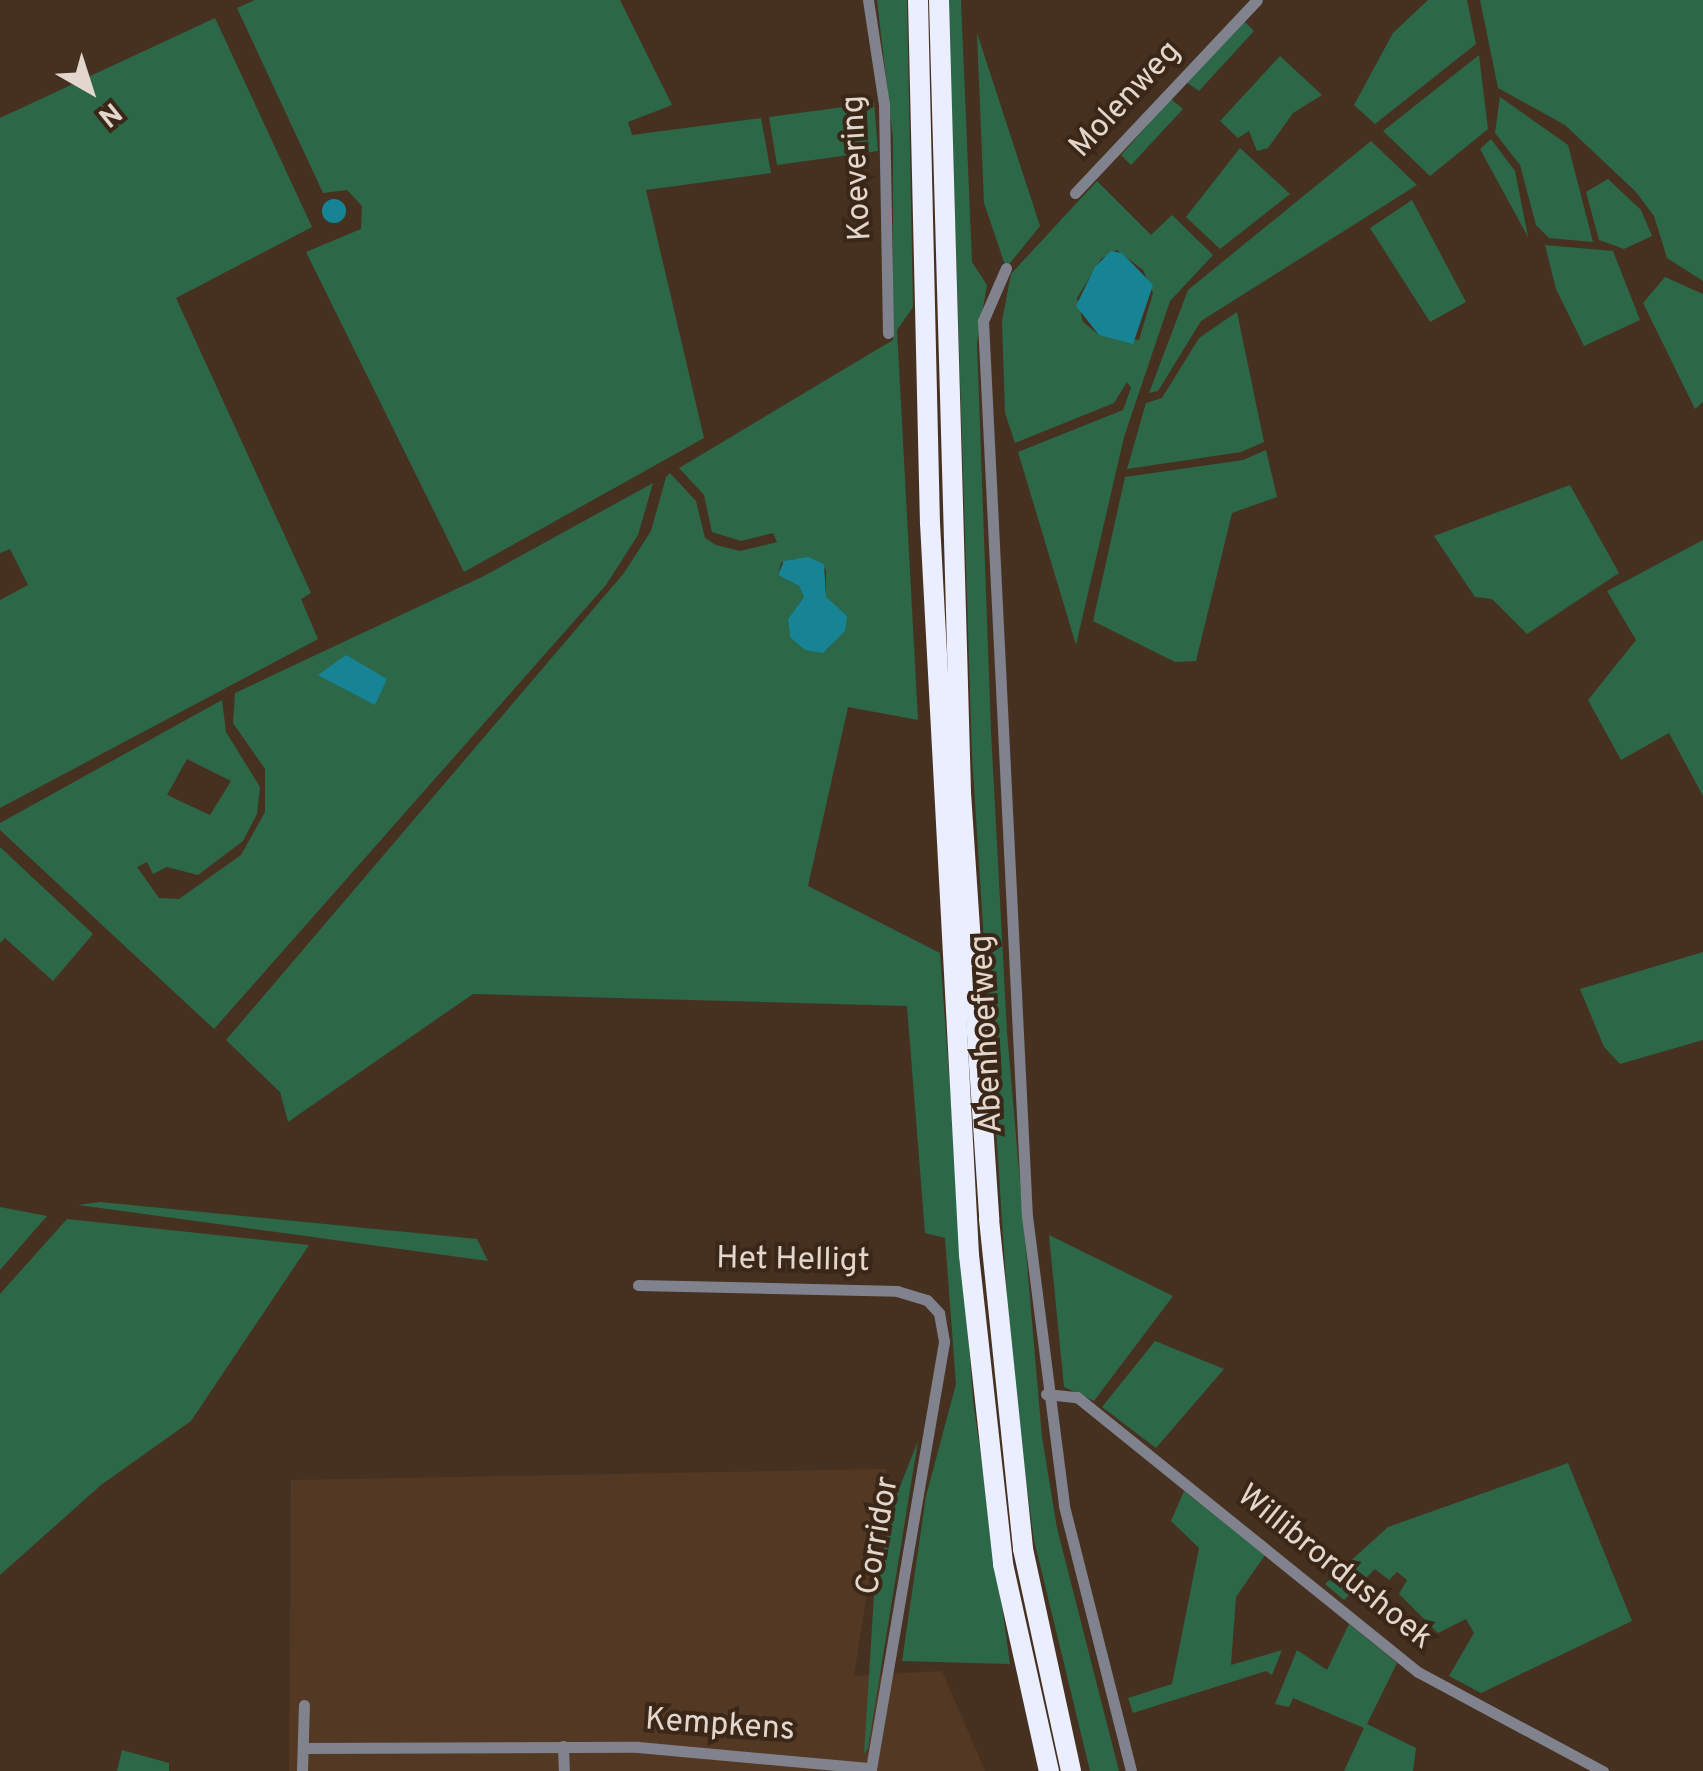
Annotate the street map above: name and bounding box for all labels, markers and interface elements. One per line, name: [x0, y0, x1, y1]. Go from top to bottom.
street label: Molenweg: [1062, 34, 1190, 166]
north arrow: [40, 40, 140, 140]
text: N: [90, 93, 128, 134]
street label: Koevering: [835, 94, 881, 242]
street label: Abenhoefweg: [964, 934, 1012, 1134]
street label: Het Helligt: [716, 1240, 870, 1282]
street label: Corridor: [850, 1474, 908, 1598]
street label: Willibrordushoek: [1228, 1477, 1440, 1659]
street label: Kempkens: [644, 1702, 796, 1750]

